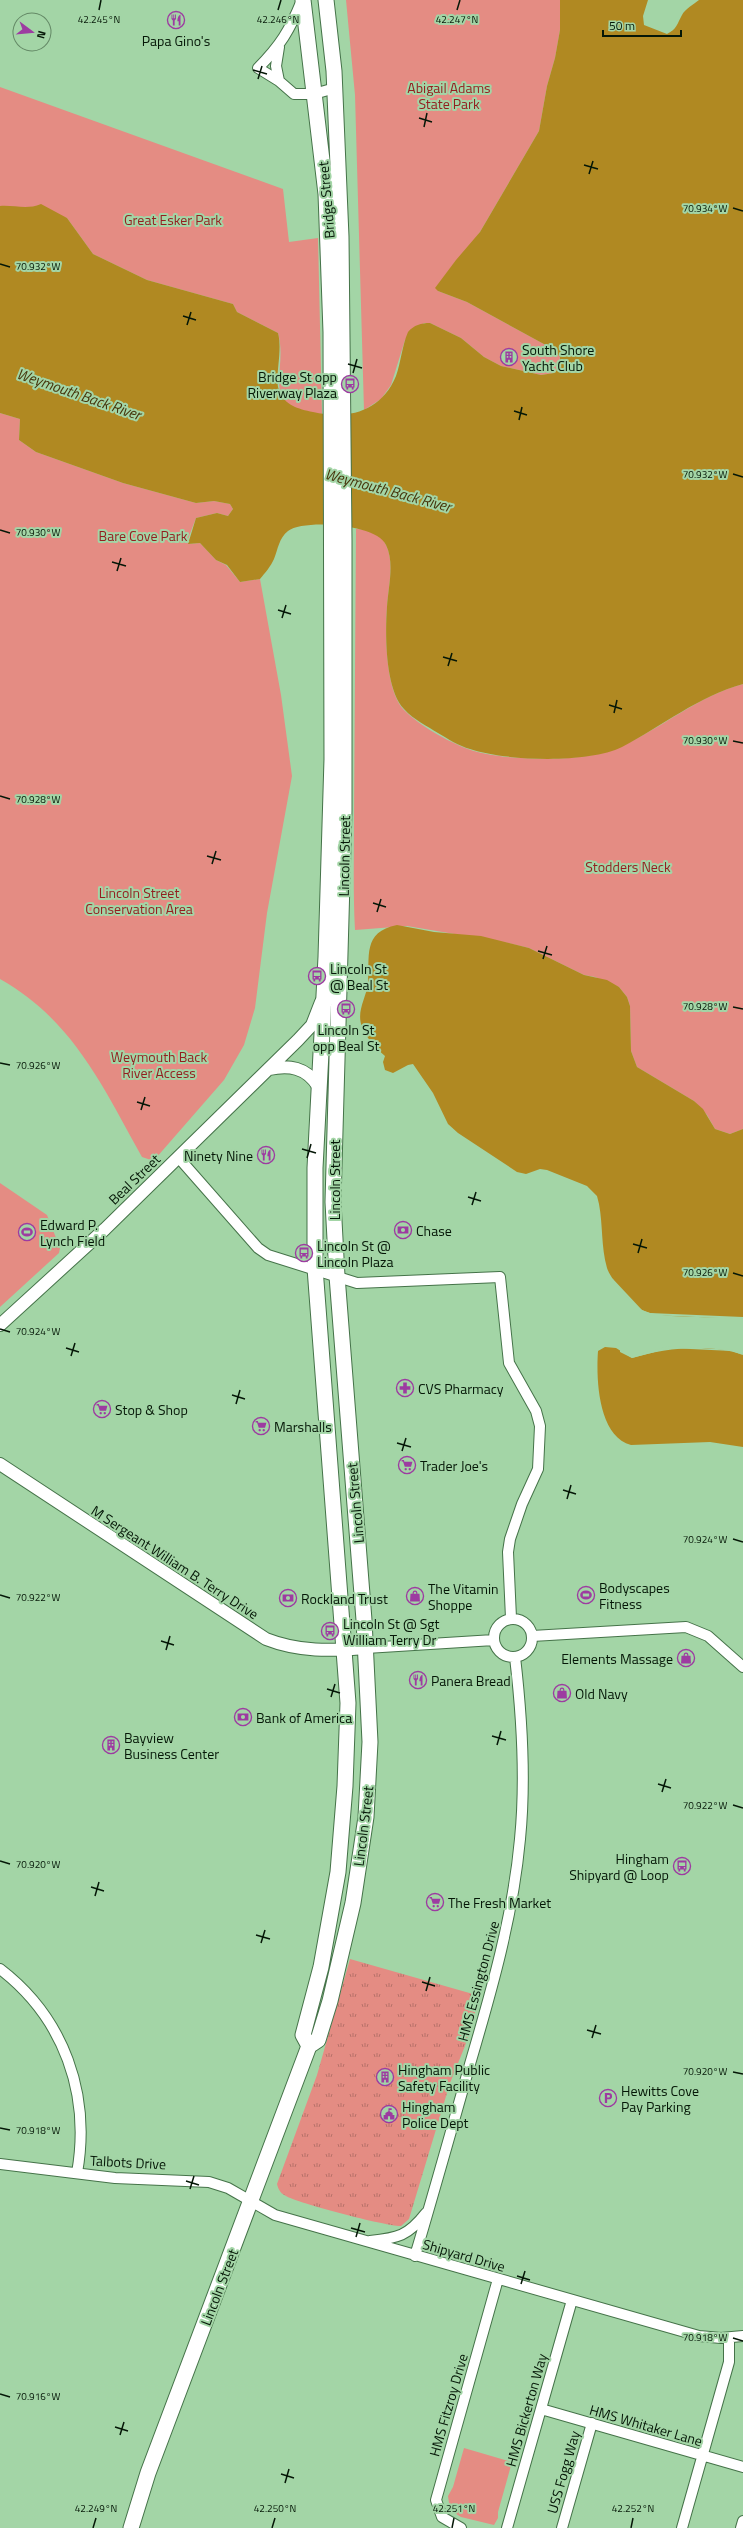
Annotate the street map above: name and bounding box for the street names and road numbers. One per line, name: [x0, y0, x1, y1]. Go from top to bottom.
street label: Bridge Street: [312, 160, 340, 239]
street label: Lincoln Street: [333, 815, 355, 896]
street label: Lincoln Street: [324, 1140, 345, 1220]
street label: Beal Street: [103, 1149, 165, 1209]
street label: Lincoln Street: [341, 1462, 369, 1544]
street label: M Sergeant William B. Terry Drive: [87, 1500, 263, 1624]
street label: Lincoln Street: [348, 1785, 378, 1867]
street label: HMS Essington Drive: [452, 1918, 504, 2044]
street label: Talbots Drive: [89, 2150, 167, 2174]
street label: Shipyard Drive: [420, 2233, 508, 2277]
street label: Lincoln Street: [195, 2246, 243, 2328]
street label: HMS Fitzroy Drive: [423, 2351, 473, 2459]
street label: HMS Bickerton Way: [500, 2351, 552, 2469]
street label: HMS Whitaker Lane: [587, 2399, 705, 2451]
street label: USS Fogg Way: [541, 2428, 585, 2516]

